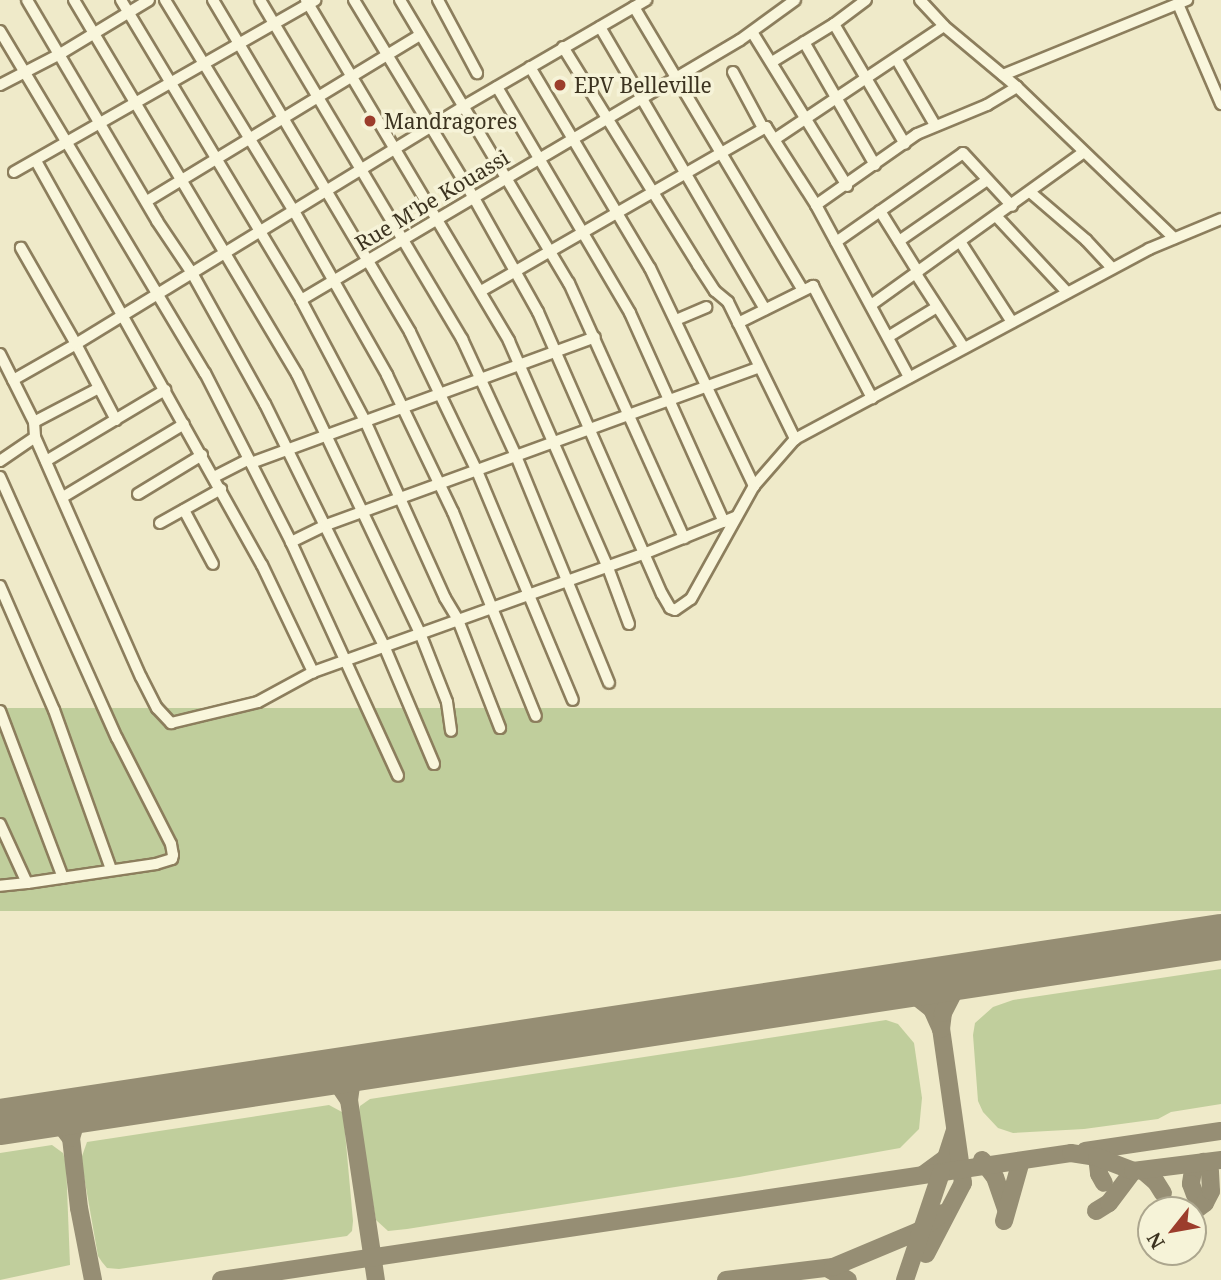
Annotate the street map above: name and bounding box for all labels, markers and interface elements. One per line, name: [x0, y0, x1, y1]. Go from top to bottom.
place label: EPV Belleville: [574, 72, 712, 98]
marker: EPV Belleville: [552, 77, 568, 93]
place label: Mandragores: [384, 108, 517, 134]
marker: Mandragores: [362, 113, 378, 129]
street label: Rue M'be Kouassi: [351, 144, 513, 256]
north arrow: [1137, 1196, 1207, 1266]
text: N: [1141, 1228, 1171, 1254]

